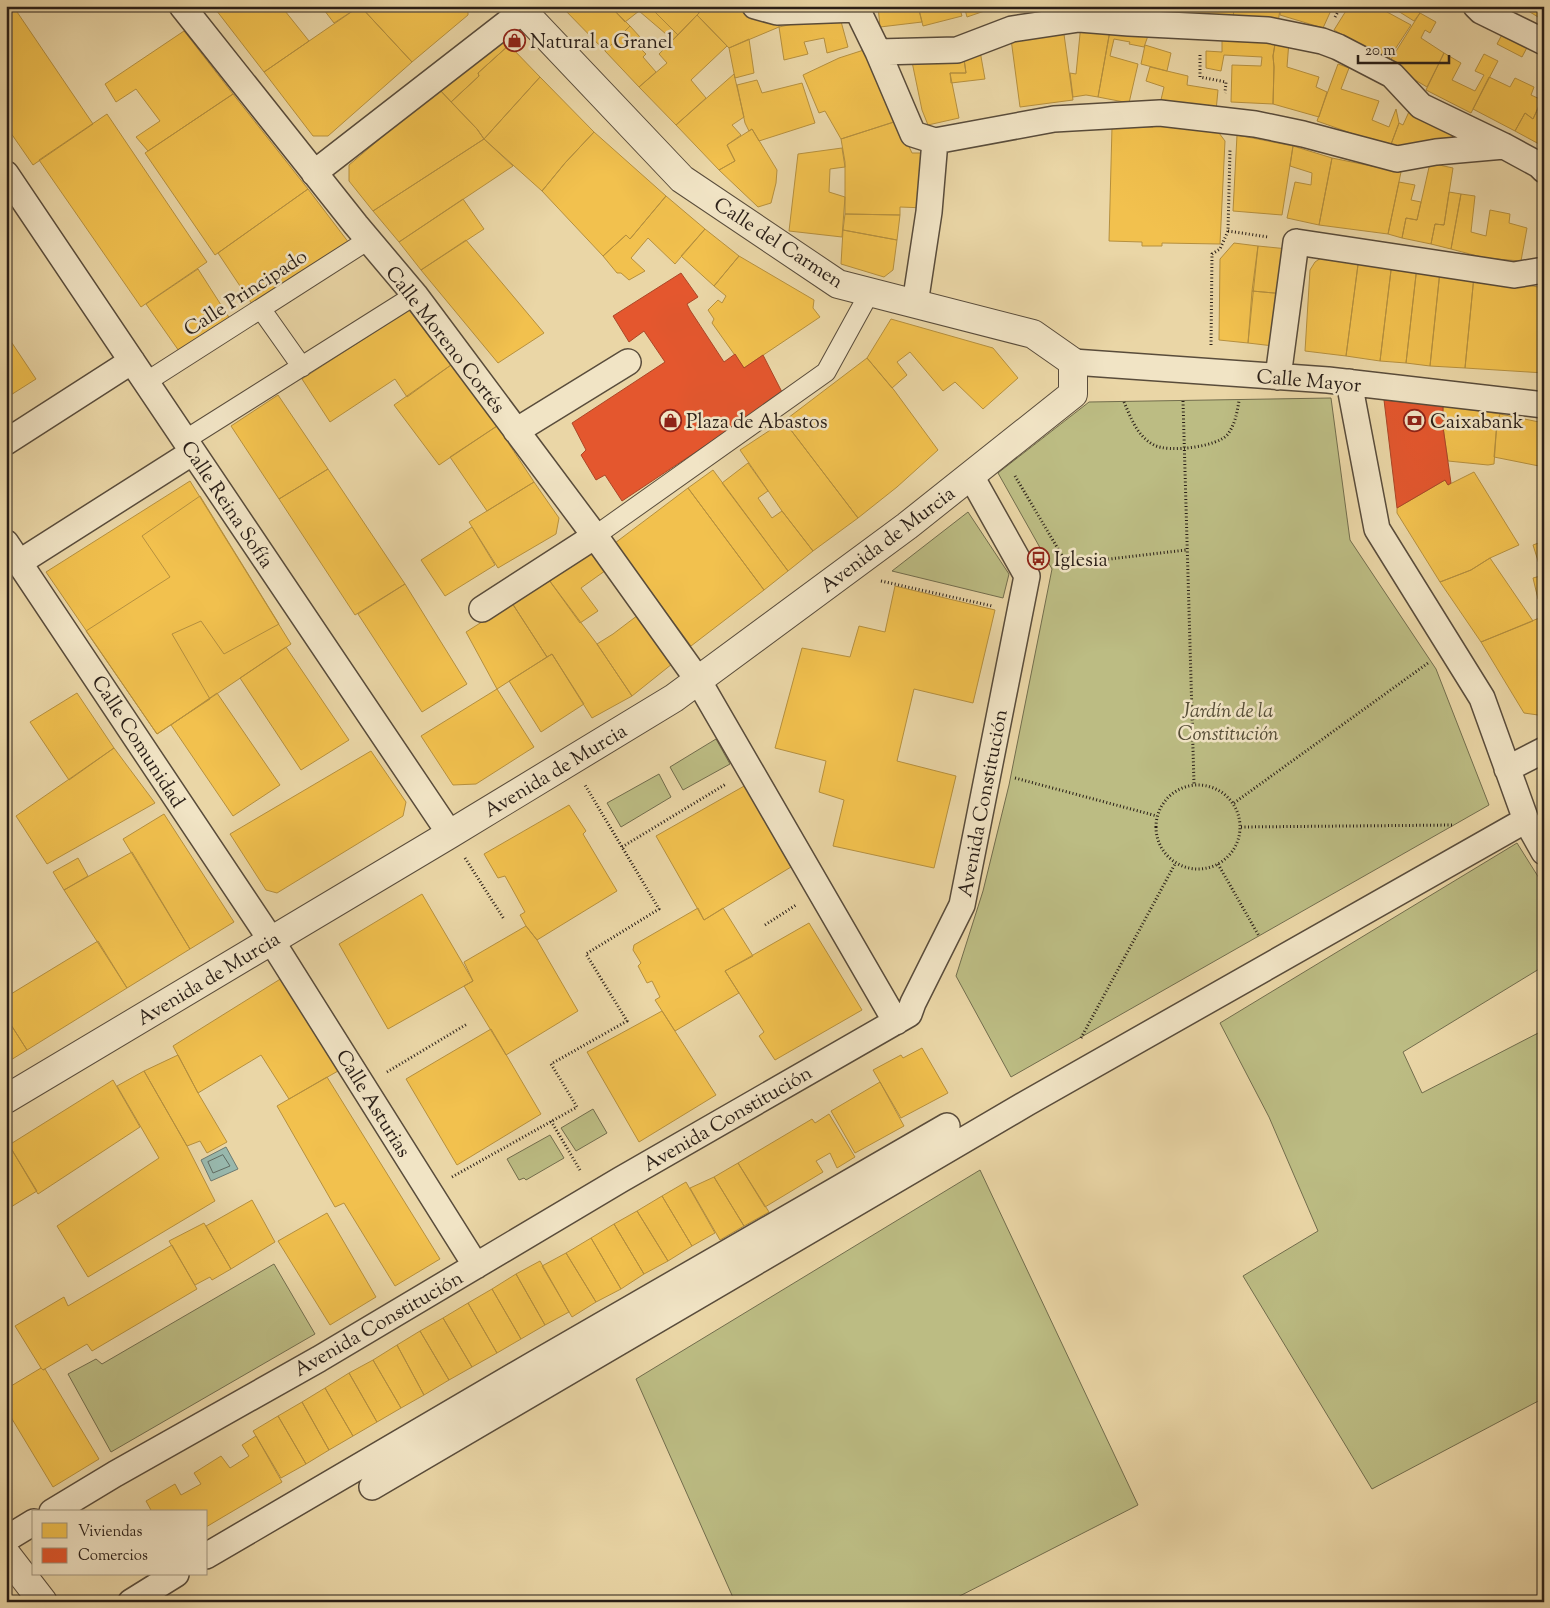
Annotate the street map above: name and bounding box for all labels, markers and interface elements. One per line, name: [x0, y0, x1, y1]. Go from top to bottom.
shop icon: Natural a Granel: [502, 29, 526, 53]
place label: Natural a Granel: [530, 29, 673, 58]
scale bar: [1358, 32, 1449, 64]
text: 20 m: [1365, 41, 1396, 62]
street label: Calle del Carmen: [707, 191, 848, 297]
street label: Calle Principado: [179, 243, 314, 345]
street label: Calle Moreno Cortés: [377, 261, 511, 421]
street label: Calle Mayor: [1255, 363, 1363, 402]
shop icon: Plaza de Abastos: [658, 409, 682, 433]
place label: Plaza de Abastos: [686, 409, 828, 438]
bank icon: Caixabank: [1402, 409, 1426, 433]
place label: Caixabank: [1430, 409, 1524, 438]
street label: Calle Reina Sofía: [172, 436, 279, 575]
street label: Avenida de Murcia: [815, 481, 962, 601]
bus stop icon: Iglesia: [1026, 547, 1050, 571]
place label: Iglesia: [1054, 547, 1108, 576]
street label: Calle Comunidad: [83, 670, 191, 814]
park label: Jardín de la Constitución: [1177, 698, 1279, 750]
street label: Avenida Constitución: [952, 707, 1017, 900]
street label: Avenida de Murcia: [479, 718, 633, 826]
street label: Avenida de Murcia: [132, 926, 286, 1034]
street label: Calle Asturias: [327, 1045, 417, 1164]
street label: Avenida Constitución: [638, 1060, 818, 1180]
street label: Avenida Constitución: [289, 1265, 469, 1385]
legend: [32, 1510, 208, 1576]
text: Viviendas: [78, 1522, 143, 1543]
text: Comercios: [78, 1546, 148, 1567]

